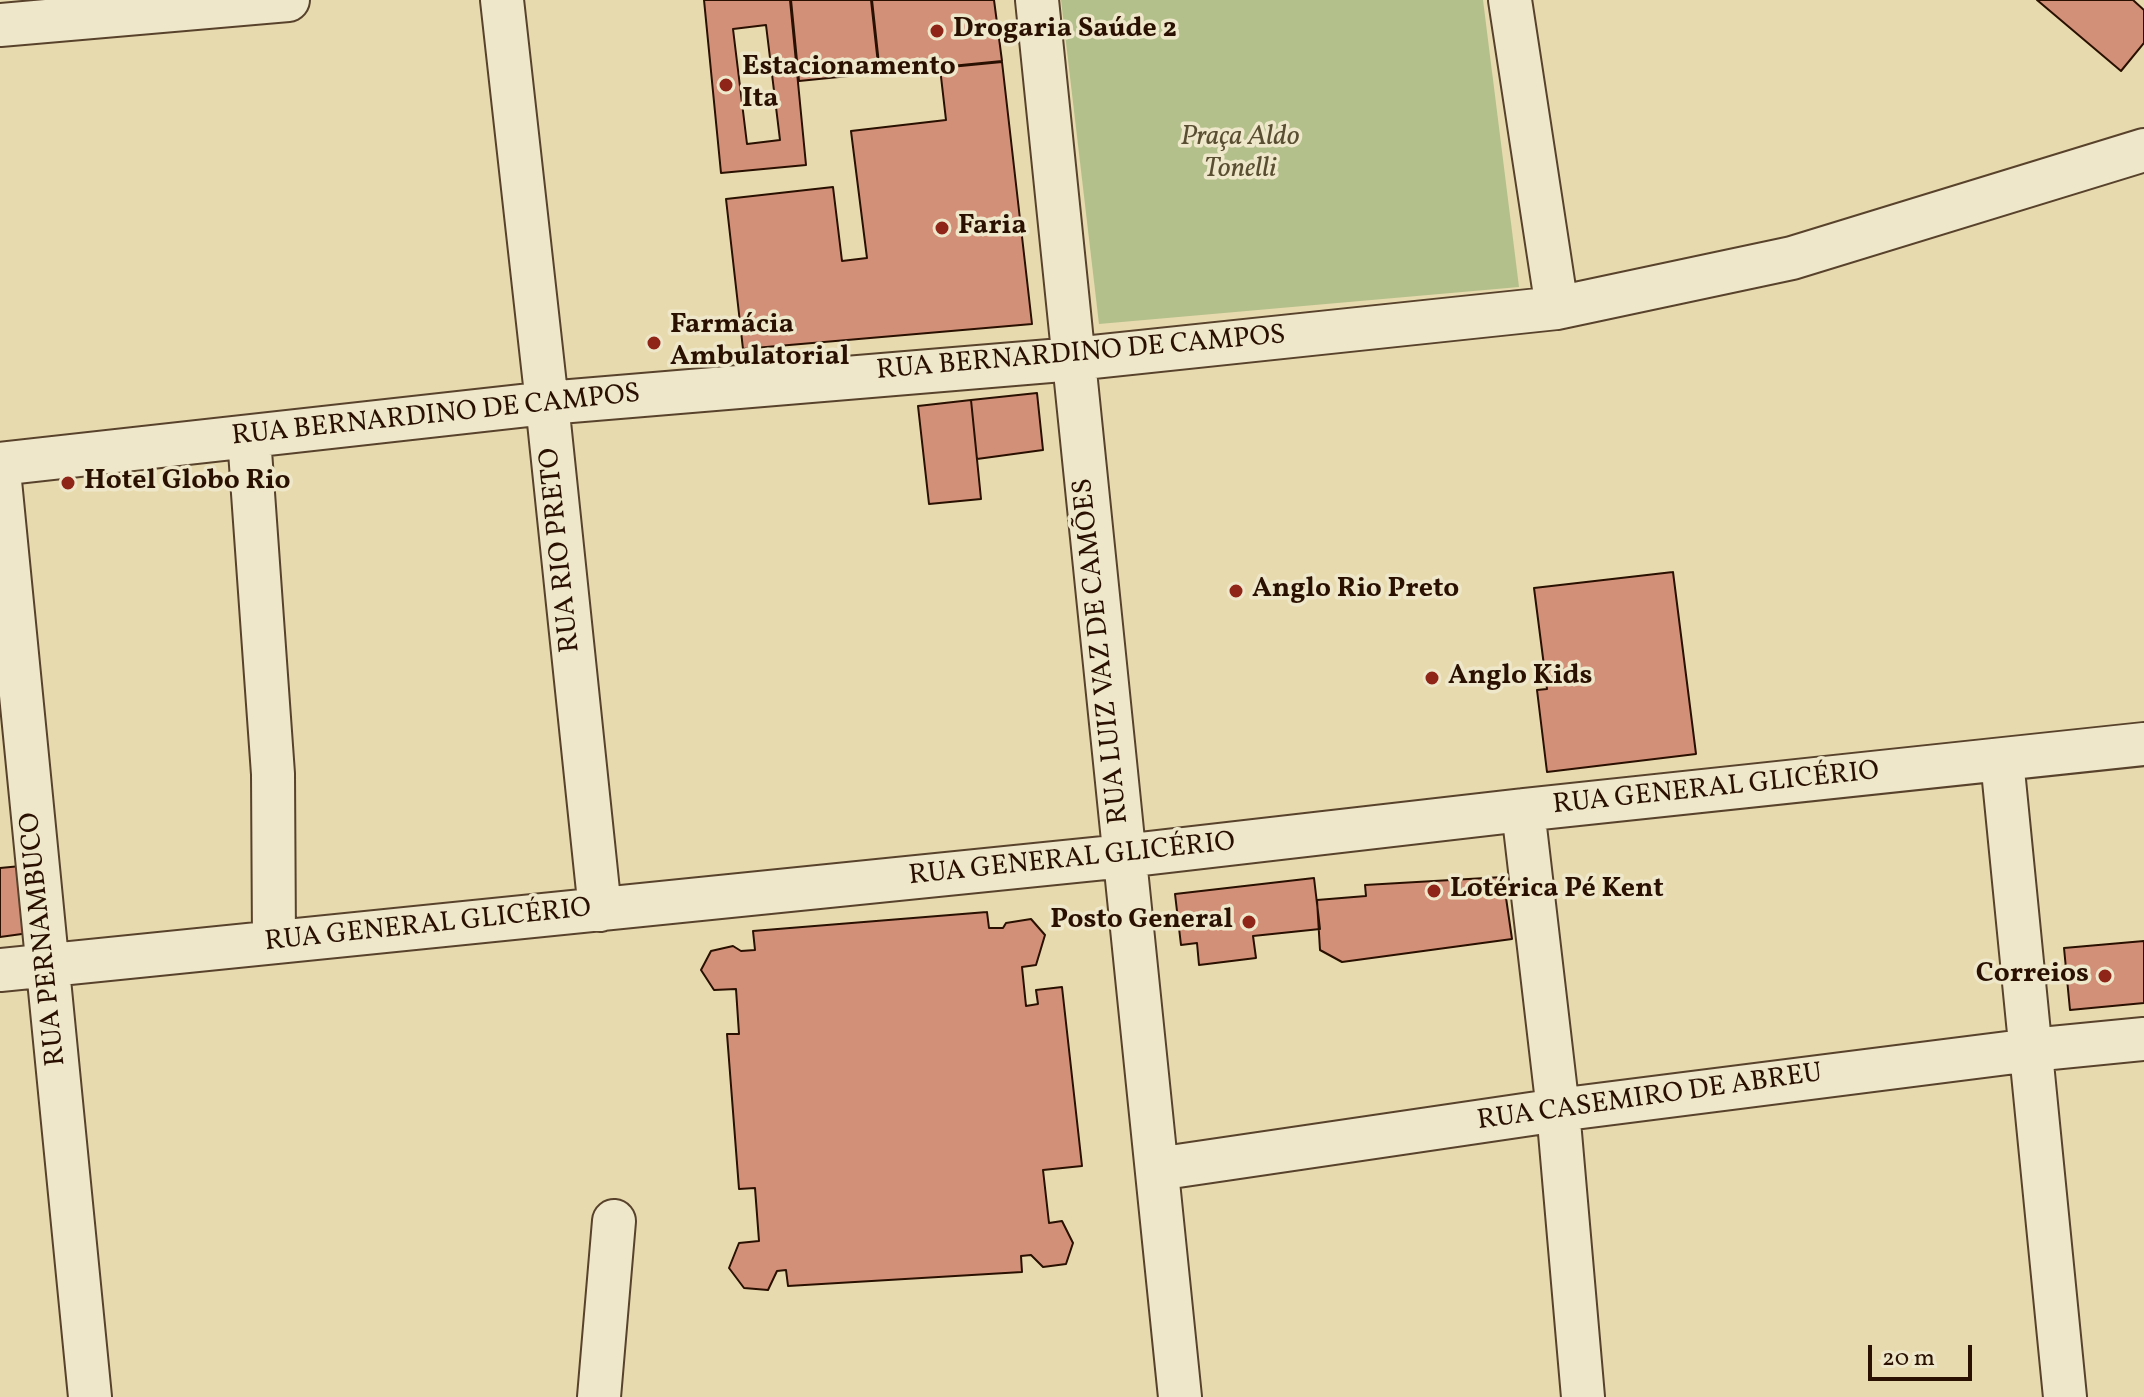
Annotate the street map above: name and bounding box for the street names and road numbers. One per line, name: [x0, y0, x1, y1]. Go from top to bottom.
street label: RUA BERNARDINO DE CAMPOS: [875, 320, 1287, 390]
street label: RUA BERNARDINO DE CAMPOS: [230, 379, 642, 455]
street label: RUA RIO PRETO: [535, 446, 589, 654]
street label: RUA LUIZ VAZ DE CAMÕES: [1068, 476, 1138, 826]
street label: RUA GENERAL GLICÉRIO: [1551, 756, 1881, 824]
street label: RUA PERNAMBUCO: [15, 810, 75, 1068]
street label: RUA GENERAL GLICÉRIO: [907, 827, 1237, 895]
street label: RUA GENERAL GLICÉRIO: [263, 893, 593, 961]
street label: RUA CASEMIRO DE ABREU: [1475, 1058, 1825, 1140]

